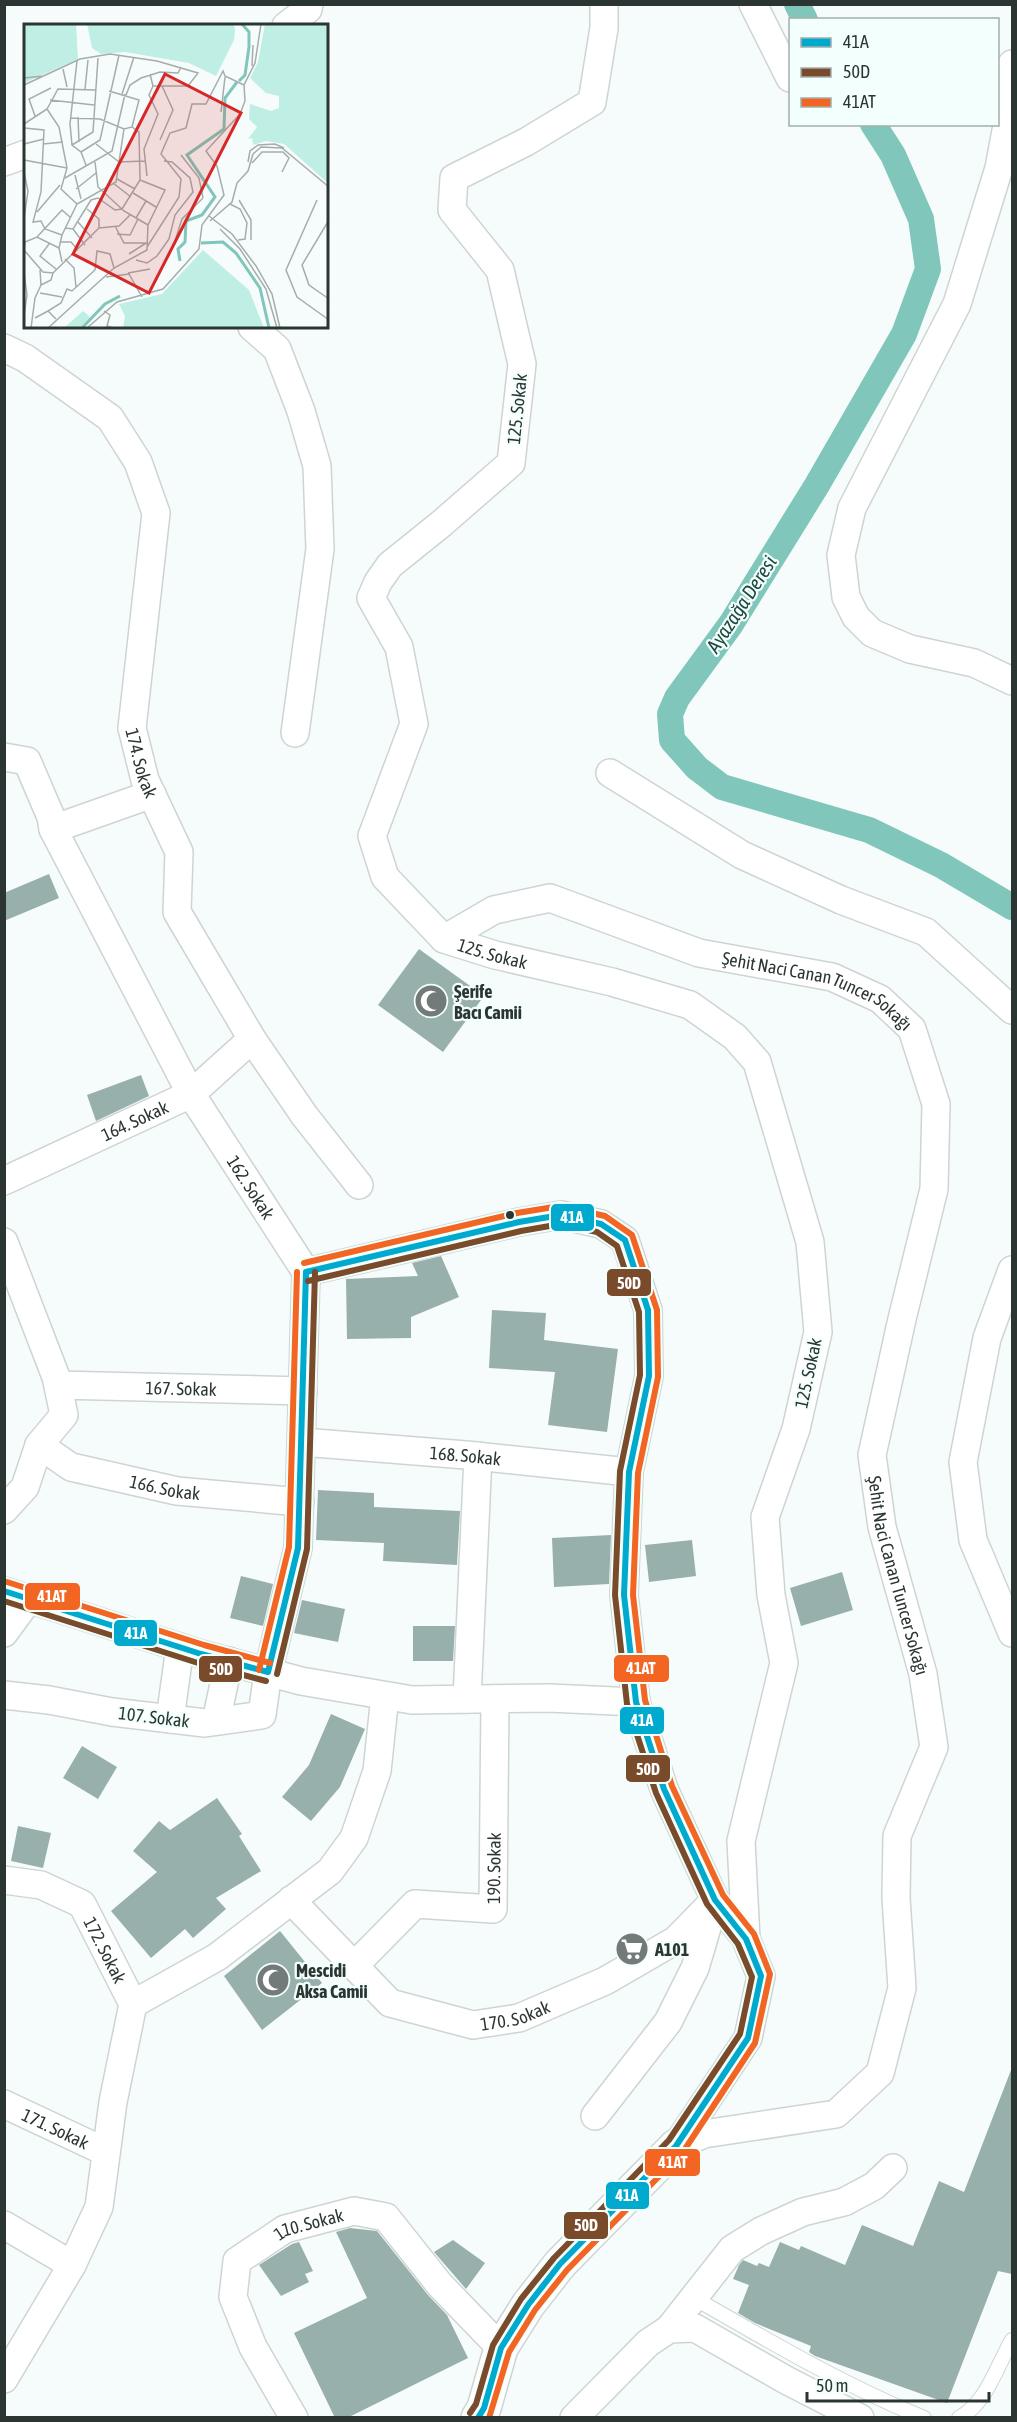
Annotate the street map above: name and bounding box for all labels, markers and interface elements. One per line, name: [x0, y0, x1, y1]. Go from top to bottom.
legend: [789, 18, 999, 126]
inset map: [24, 24, 328, 328]
text: 41A: [843, 31, 869, 52]
text: 50D: [843, 61, 870, 82]
text: 41AT: [843, 91, 876, 112]
street label: 125. Sokak: [503, 372, 531, 446]
water label: Ayazağa Deresi: [701, 551, 781, 658]
street label: 174. Sokak: [122, 726, 162, 801]
street label: 125. Sokak: [455, 933, 529, 973]
street label: Şehit Naci Canan Tuncer Sokağı: [721, 947, 917, 1034]
place label: Şerife Bacı Camii: [454, 981, 522, 1023]
mosque icon: Şerife Bacı Camii: [413, 983, 449, 1019]
street label: 164. Sokak: [98, 1096, 171, 1145]
street label: 162. Sokak: [223, 1151, 279, 1223]
line badge: 41A: [550, 1203, 595, 1232]
text: 41A: [560, 1208, 584, 1226]
unlabelled marker: [504, 1209, 516, 1221]
line badge: 50D: [606, 1268, 652, 1297]
text: 50D: [617, 1274, 641, 1292]
street label: 125. Sokak: [790, 1336, 826, 1410]
street label: 167. Sokak: [145, 1377, 217, 1399]
street label: 168. Sokak: [429, 1442, 502, 1469]
street label: 166. Sokak: [128, 1470, 201, 1504]
street label: Şehit Naci Canan Tuncer Sokağı: [864, 1474, 933, 1677]
line badge: 41AT: [24, 1582, 81, 1611]
text: 41AT: [36, 1587, 68, 1605]
line badge: 41A: [113, 1619, 158, 1647]
text: 41A: [124, 1624, 148, 1642]
line badge: 41AT: [613, 1654, 670, 1683]
line badge: 50D: [198, 1655, 243, 1683]
text: 41AT: [625, 1659, 657, 1677]
text: 50D: [209, 1660, 233, 1678]
street label: 107. Sokak: [117, 1702, 191, 1732]
line badge: 41A: [619, 1706, 665, 1735]
text: 41A: [630, 1711, 654, 1729]
line badge: 50D: [625, 1754, 671, 1783]
text: 50D: [636, 1760, 660, 1778]
street label: 190. Sokak: [483, 1832, 504, 1904]
street label: 172. Sokak: [80, 1913, 131, 1986]
supermarket icon: A101: [614, 1931, 650, 1967]
place label: A101: [654, 1939, 689, 1960]
place label: Mescidi Aksa Camii: [295, 1960, 368, 2002]
mosque icon: Mescidi Aksa Camii: [255, 1962, 291, 1998]
street label: 170. Sokak: [479, 1996, 553, 2034]
street label: 171. Sokak: [19, 2104, 92, 2153]
line badge: 41AT: [644, 2148, 701, 2177]
text: 41AT: [657, 2153, 689, 2171]
line badge: 41A: [605, 2181, 650, 2210]
text: 41A: [615, 2186, 639, 2204]
street label: 110. Sokak: [270, 2204, 346, 2244]
line badge: 50D: [563, 2211, 609, 2240]
text: 50D: [574, 2216, 598, 2234]
scale bar: [807, 2365, 988, 2403]
text: 50 m: [816, 2375, 848, 2396]

